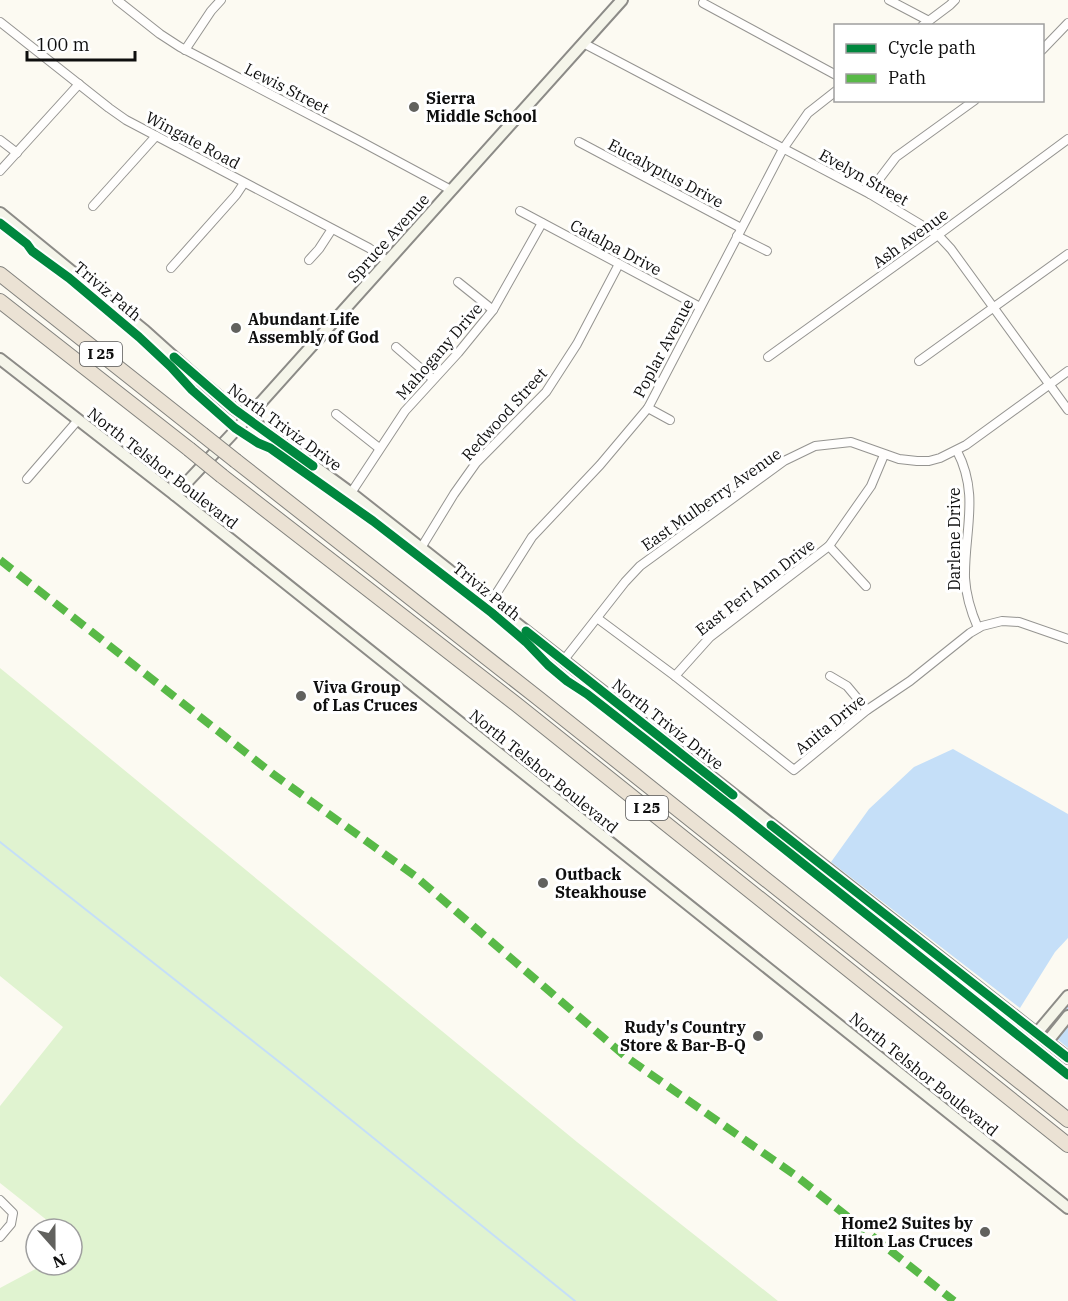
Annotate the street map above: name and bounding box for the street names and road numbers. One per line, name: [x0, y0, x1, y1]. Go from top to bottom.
street label: Lewis Street: [241, 58, 333, 118]
street label: Wingate Road: [142, 107, 244, 173]
street label: Eucalyptus Drive: [605, 134, 727, 212]
street label: Evelyn Street: [816, 144, 913, 210]
street label: Spruce Avenue: [343, 189, 433, 287]
street label: Ash Avenue: [868, 204, 952, 272]
street label: Catalpa Drive: [567, 215, 665, 279]
street label: Triviz Path: [70, 257, 146, 325]
street label: Poplar Avenue: [629, 295, 697, 401]
street label: Mahogany Drive: [392, 298, 486, 404]
road number: I 25: [80, 342, 122, 366]
street label: Redwood Street: [457, 363, 551, 465]
street label: North Triviz Drive: [224, 379, 346, 475]
street label: North Telshor Boulevard: [84, 403, 242, 533]
street label: East Mulberry Avenue: [637, 443, 785, 555]
street label: Darlene Drive: [944, 487, 964, 591]
street label: East Peri Ann Drive: [691, 534, 819, 640]
street label: Triviz Path: [449, 558, 525, 624]
street label: North Triviz Drive: [608, 674, 728, 774]
street label: Anita Drive: [791, 690, 869, 758]
street label: North Telshor Boulevard: [466, 705, 623, 837]
road number: I 25: [626, 796, 668, 820]
street label: North Telshor Boulevard: [846, 1008, 1003, 1140]

